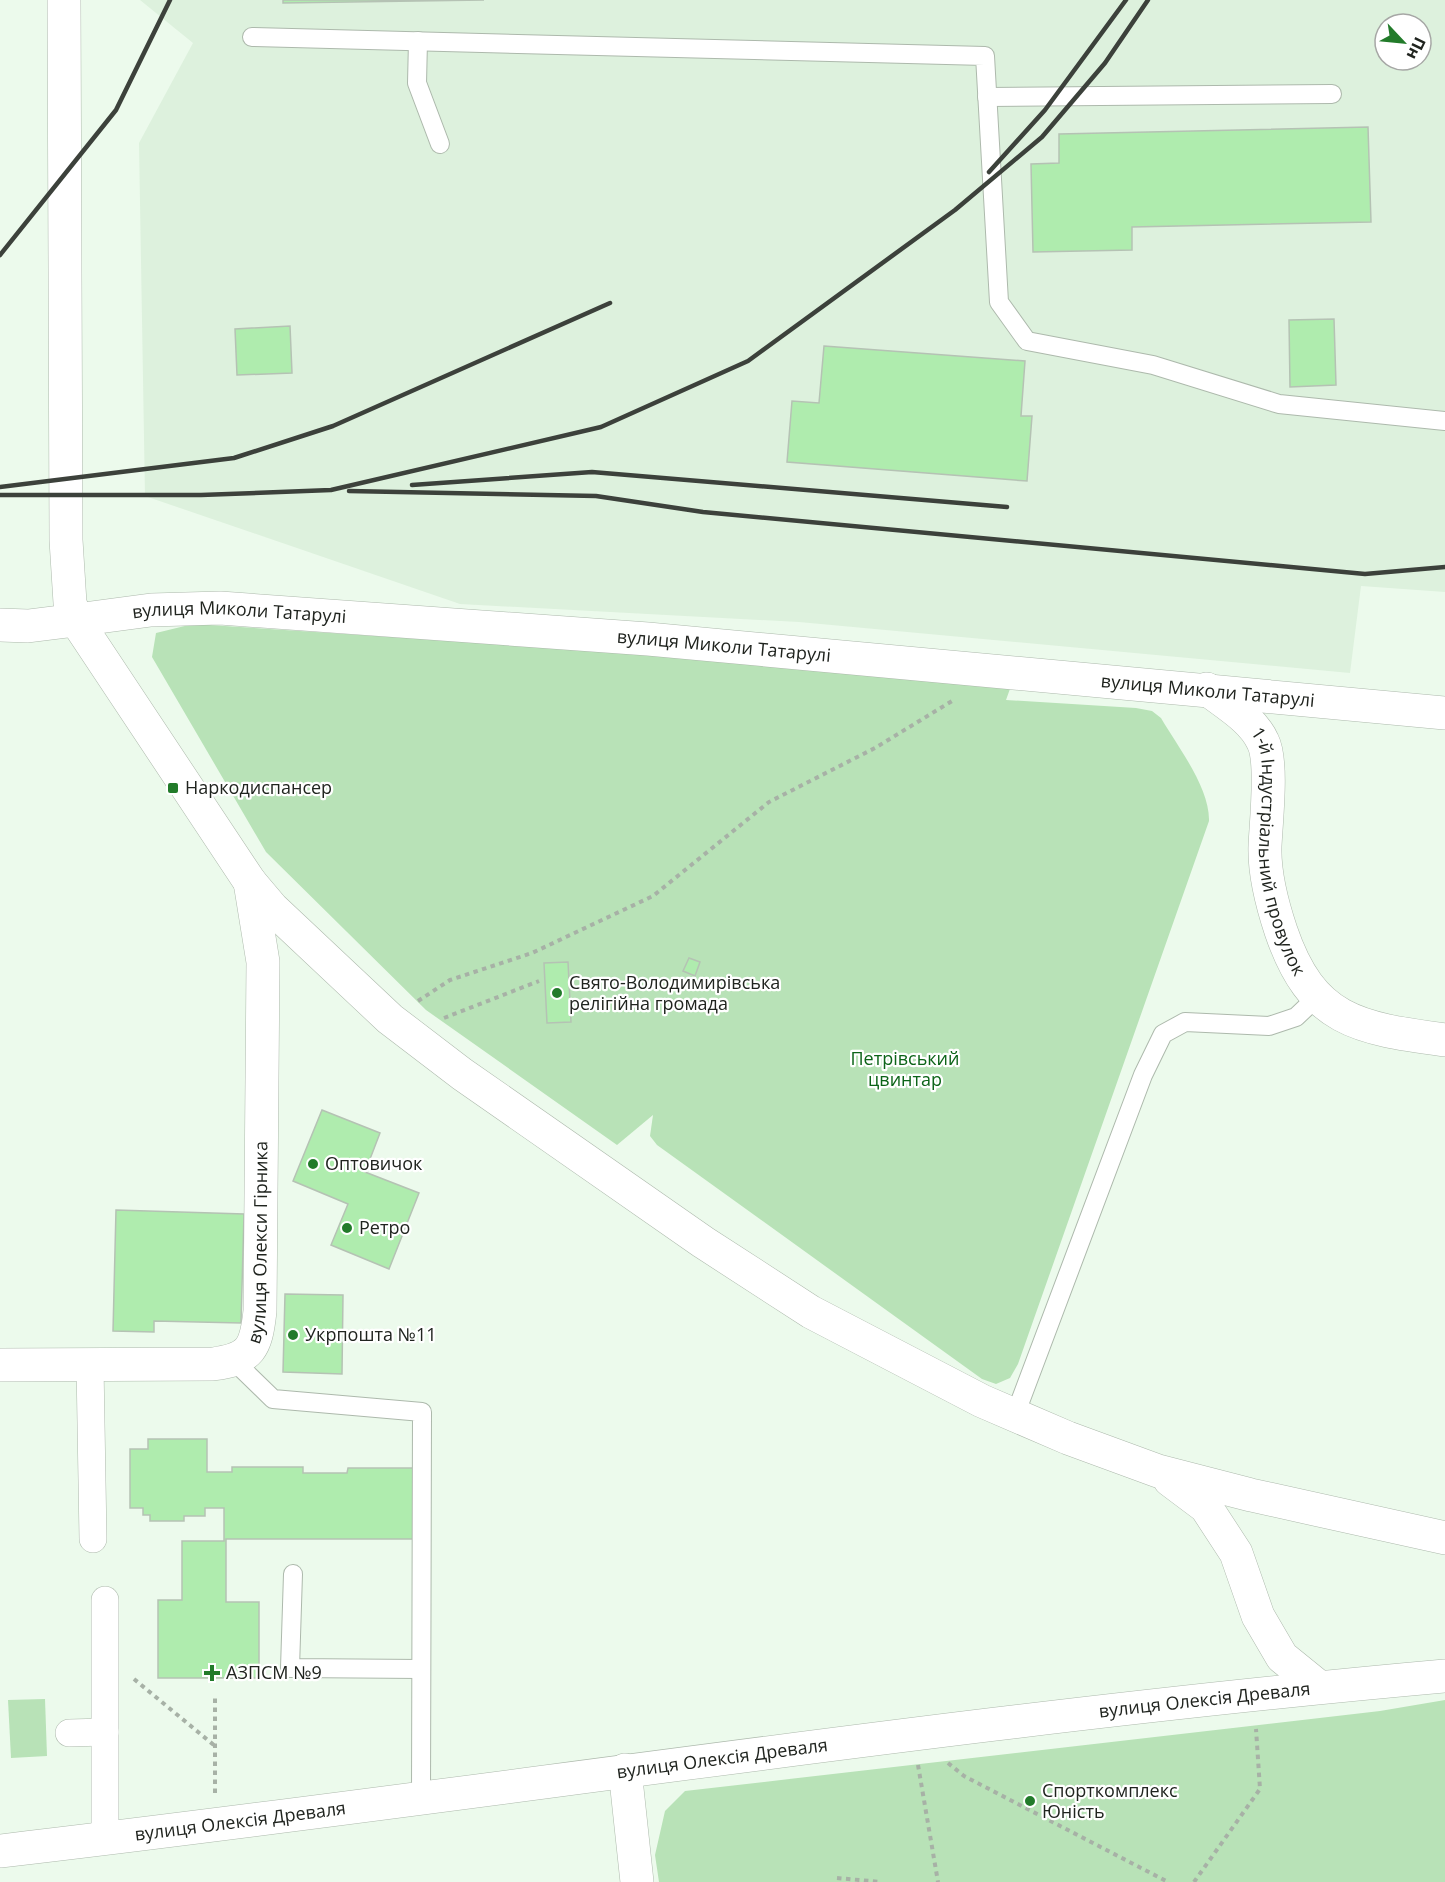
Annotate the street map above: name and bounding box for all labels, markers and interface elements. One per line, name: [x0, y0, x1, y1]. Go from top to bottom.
north arrow: [1373, 12, 1433, 72]
text: Пн: [1402, 34, 1431, 64]
street label: вулиця Миколи Татарулі: [130, 595, 347, 628]
street label: вулиця Миколи Татарулі: [616, 624, 832, 667]
street label: вулиця Миколи Татарулі: [1100, 668, 1316, 712]
street label: 1-й Індустріальний провулок: [1246, 722, 1312, 980]
place label: Наркодиспансер: [185, 775, 332, 799]
marker: Наркодиспансер: [166, 781, 180, 795]
place label: Свято-Володимирівська релігійна громада: [569, 970, 780, 1015]
marker: Свято-Володимирівська релігійна громада: [550, 986, 564, 1000]
park label: Петрівський цвинтар: [850, 1046, 960, 1091]
street label: вулиця Олекси Гірника: [241, 1141, 272, 1347]
place label: Оптовичок: [325, 1151, 423, 1175]
marker: Оптовичок: [306, 1157, 320, 1171]
place label: Ретро: [359, 1215, 410, 1239]
marker: Ретро: [340, 1221, 354, 1235]
place label: Укрпошта №11: [305, 1322, 437, 1346]
marker: Укрпошта №11: [286, 1328, 300, 1342]
place label: АЗПСМ №9: [226, 1660, 322, 1684]
marker: АЗПСМ №9: [203, 1664, 221, 1682]
street label: вулиця Олексія Древаля: [1097, 1676, 1311, 1723]
street label: вулиця Олексія Древаля: [615, 1732, 829, 1783]
place label: Cпорткомплекс Юність: [1042, 1778, 1178, 1823]
marker: Cпорткомплекс Юність: [1023, 1794, 1037, 1808]
street label: вулиця Олексія Древаля: [133, 1795, 347, 1846]

